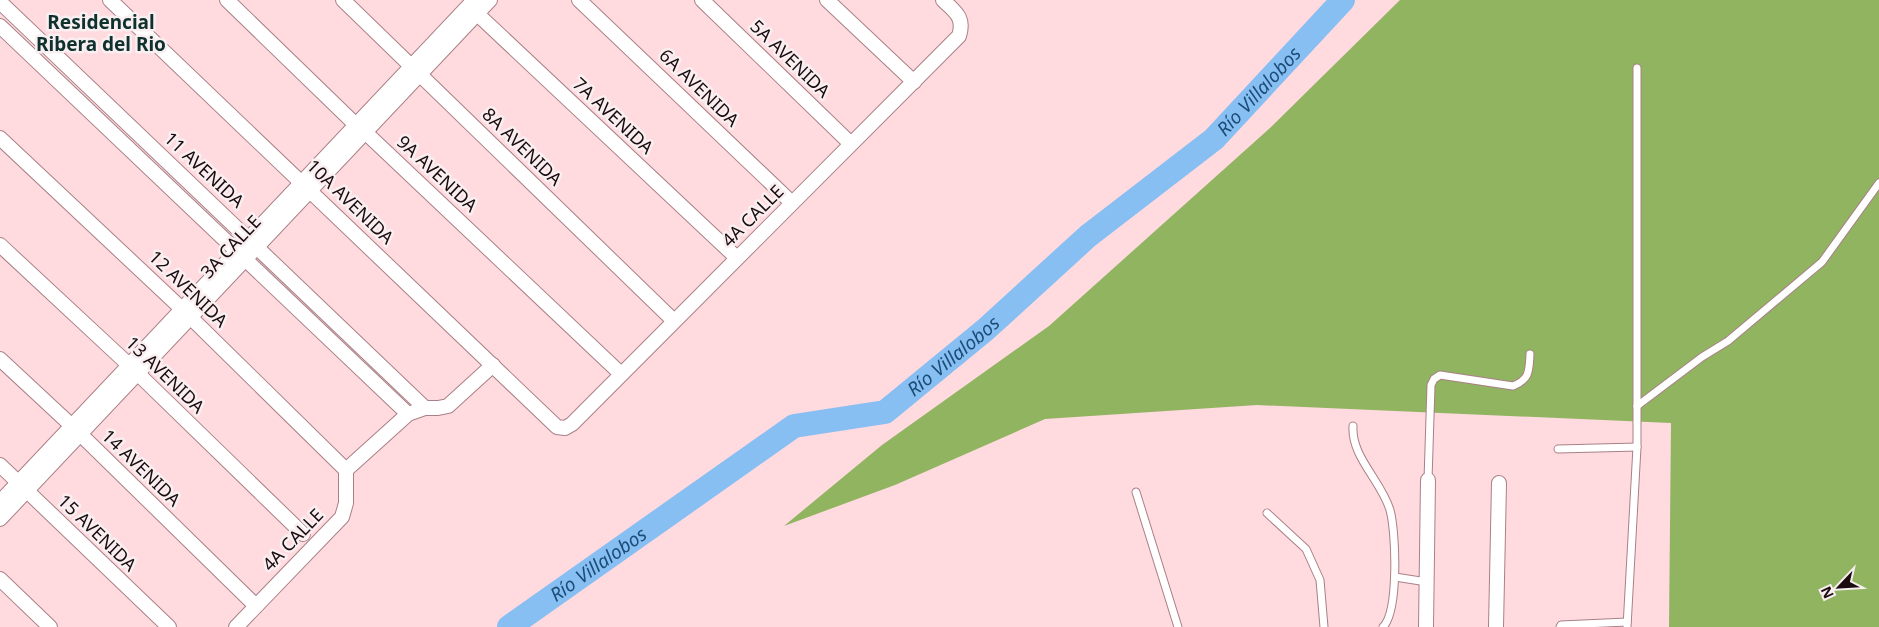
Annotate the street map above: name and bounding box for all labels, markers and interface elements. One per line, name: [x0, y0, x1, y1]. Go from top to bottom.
district label: Residencial Ribera del Rio: [36, 9, 166, 57]
street label: 5A AVENIDA: [746, 14, 836, 103]
water label: Río Villalobos: [1211, 41, 1306, 141]
street label: 6A AVENIDA: [655, 43, 745, 132]
street label: 7A AVENIDA: [568, 72, 660, 159]
street label: 8A AVENIDA: [478, 102, 568, 191]
street label: 11 AVENIDA: [160, 126, 250, 213]
street label: 9A AVENIDA: [392, 130, 484, 217]
street label: 10A AVENIDA: [302, 154, 400, 249]
street label: 4A CALLE: [716, 179, 788, 251]
street label: 3A CALLE: [195, 210, 266, 283]
street label: 12 AVENIDA: [144, 245, 234, 332]
water label: Río Villalobos: [901, 310, 1005, 402]
street label: 13 AVENIDA: [121, 331, 211, 418]
street label: 14 AVENIDA: [97, 424, 187, 511]
street label: 15 AVENIDA: [53, 489, 143, 576]
street label: 4A CALLE: [256, 503, 328, 576]
water label: Río Villalobos: [544, 521, 652, 607]
north arrow: [1814, 562, 1864, 612]
text: N: [1816, 584, 1838, 602]

